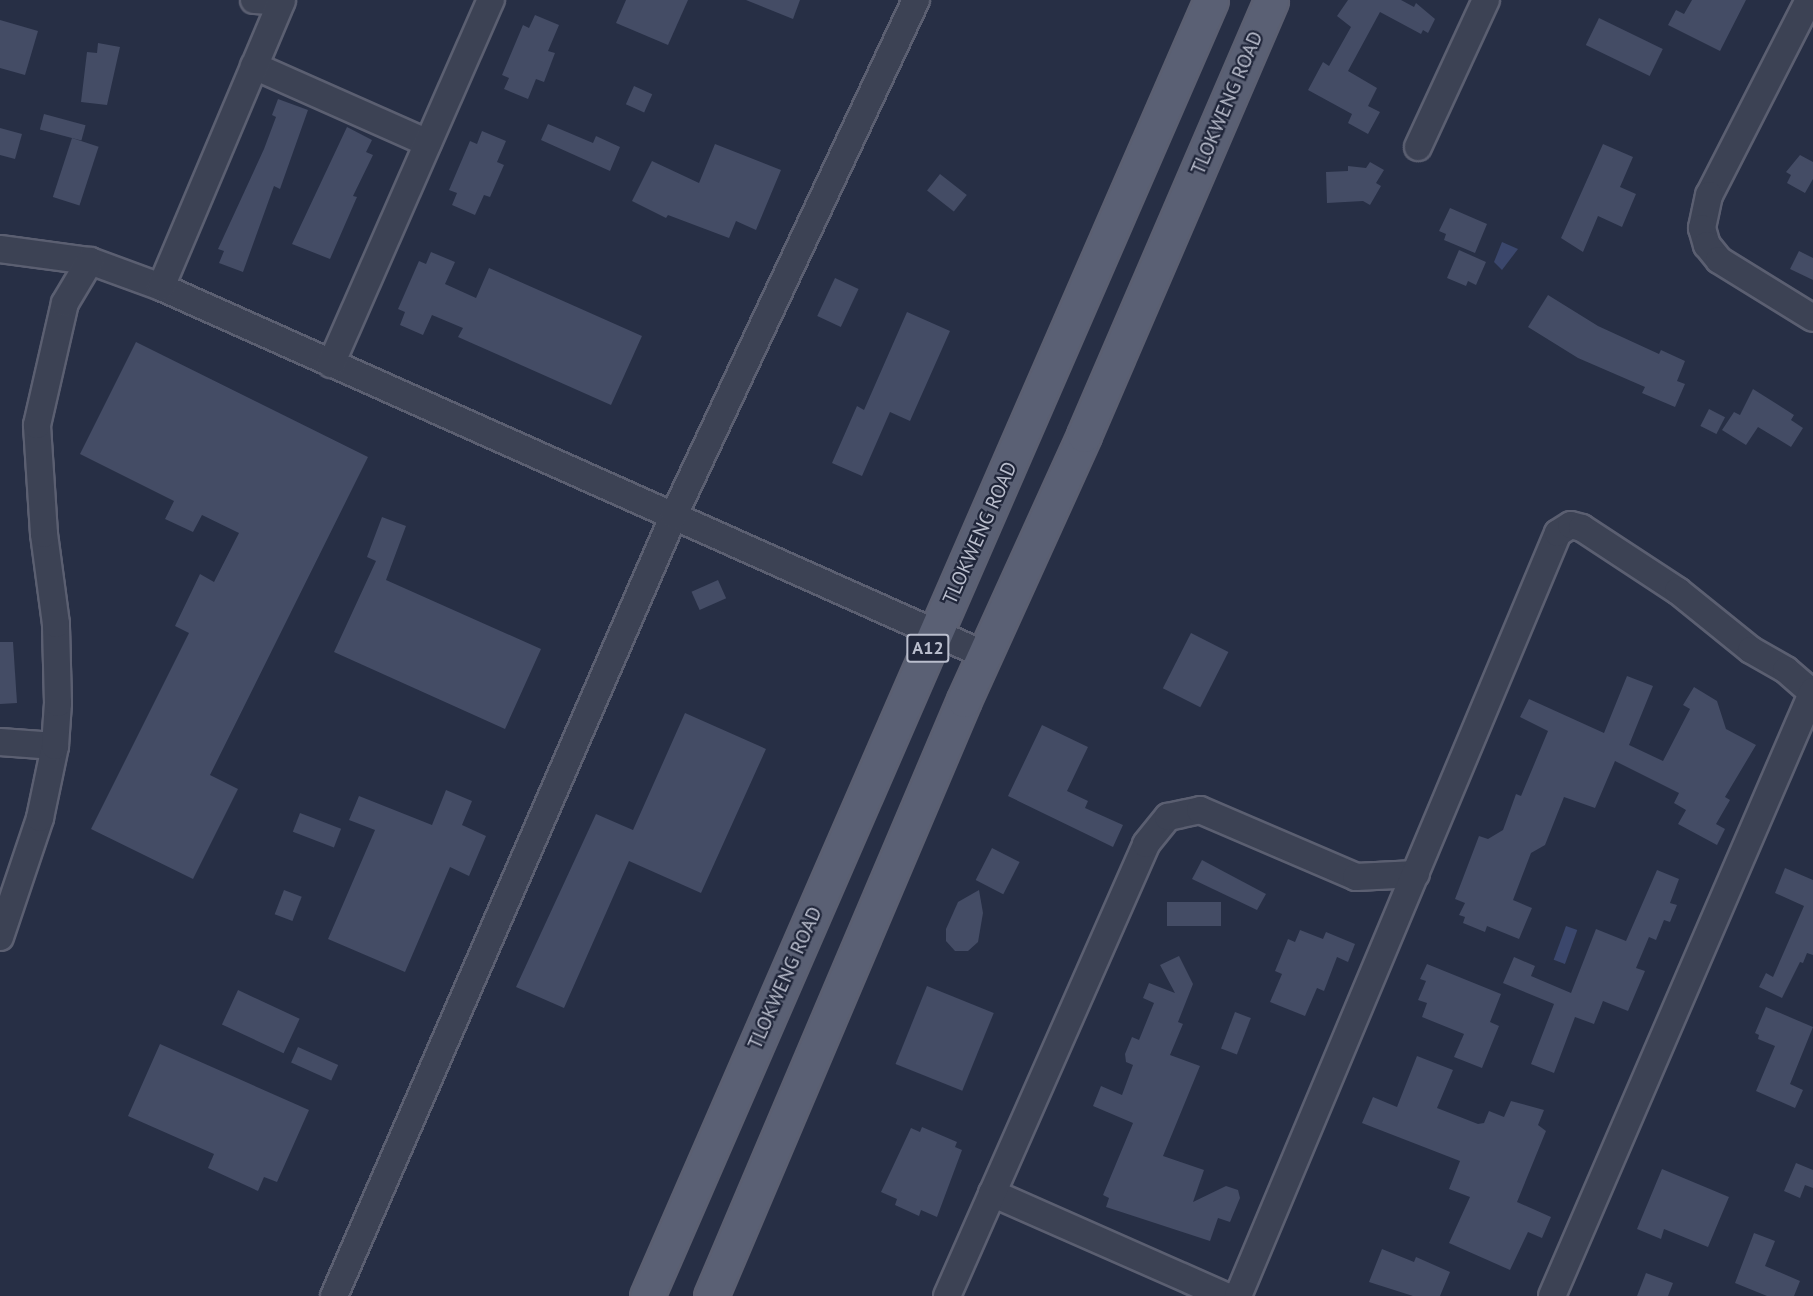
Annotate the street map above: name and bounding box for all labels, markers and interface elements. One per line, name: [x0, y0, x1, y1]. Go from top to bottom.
street label: TLOKWENG ROAD: [1186, 28, 1268, 178]
street label: TLOKWENG ROAD: [938, 458, 1022, 608]
road number: A12: [906, 633, 950, 663]
street label: TLOKWENG ROAD: [743, 903, 827, 1053]

